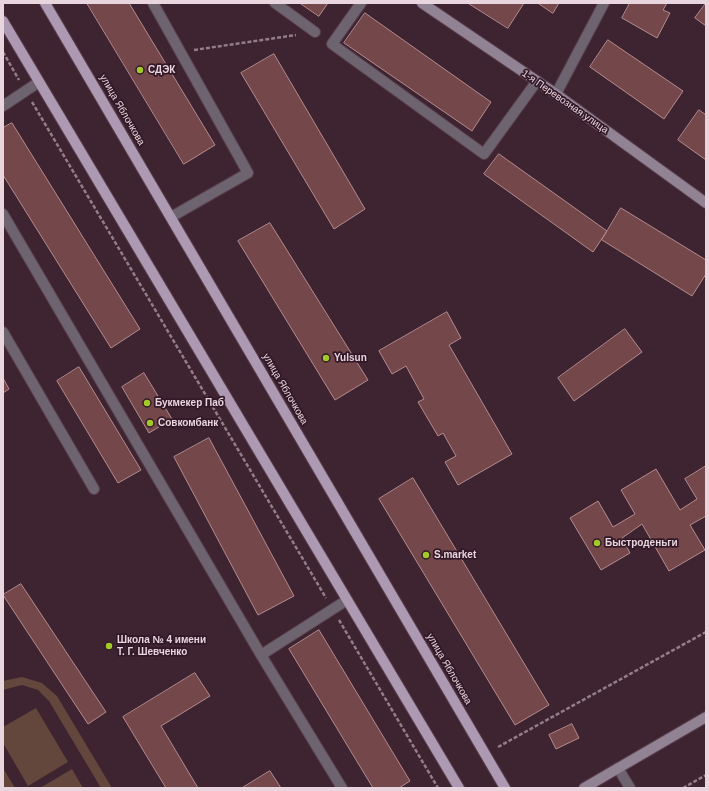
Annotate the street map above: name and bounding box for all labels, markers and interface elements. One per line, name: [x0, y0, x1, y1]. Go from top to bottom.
place label: СДЭК: [148, 64, 175, 76]
marker: СДЭК: [135, 65, 145, 75]
street label: 1-я Перевозная улица: [519, 68, 611, 136]
street label: улица Яблочкова: [97, 72, 147, 148]
street label: улица Яблочкова: [260, 351, 310, 427]
place label: Yulsun: [334, 352, 367, 364]
marker: Yulsun: [321, 353, 331, 363]
place label: Букмекер Паб: [155, 397, 224, 409]
marker: Букмекер Паб: [142, 398, 152, 408]
place label: Совкомбанк: [158, 417, 218, 429]
marker: Совкомбанк: [145, 418, 155, 428]
place label: Быстроденьги: [605, 537, 678, 549]
marker: Быстроденьги: [592, 538, 602, 548]
place label: S.market: [434, 549, 476, 561]
marker: S.market: [421, 550, 431, 560]
street label: улица Яблочкова: [424, 631, 474, 707]
place label: Школа № 4 имени Т. Г. Шевченко: [117, 634, 206, 658]
marker: Школа № 4 имени Т. Г. Шевченко: [104, 641, 114, 651]

